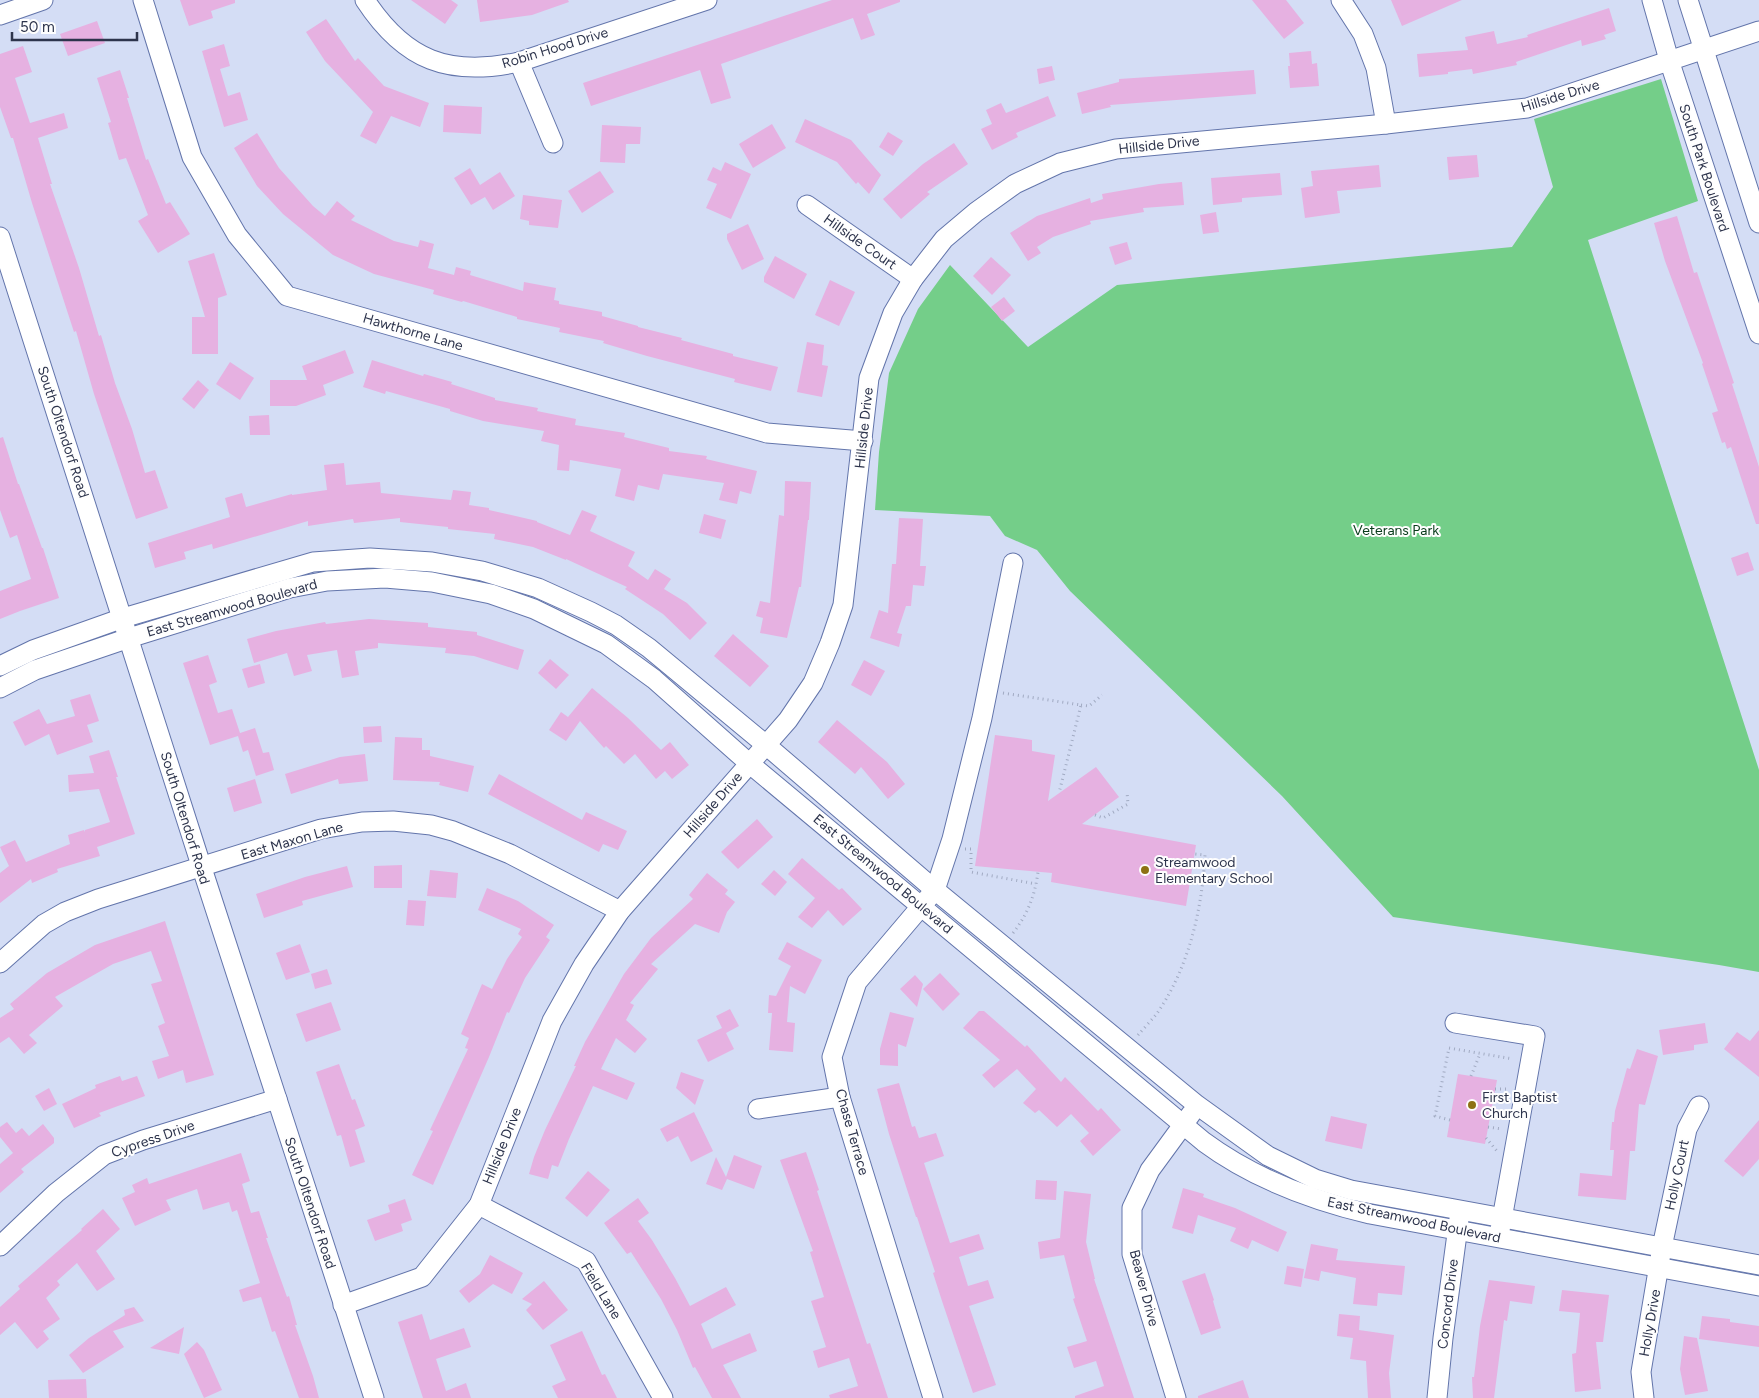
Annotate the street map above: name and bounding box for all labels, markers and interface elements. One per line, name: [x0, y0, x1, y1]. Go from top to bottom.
scale bar: [12, 10, 138, 42]
text: 50 m: [20, 18, 55, 36]
street label: Robin Hood Drive: [500, 24, 611, 72]
street label: Hillside Drive: [1519, 76, 1602, 116]
street label: South Park Boulevard: [1675, 102, 1733, 234]
street label: Hillside Drive: [1118, 132, 1201, 158]
street label: Hillside Court: [820, 211, 900, 273]
street label: Hawthorne Lane: [361, 310, 465, 354]
street label: South Oltendorf Road: [34, 364, 92, 500]
street label: Hillside Drive: [851, 386, 877, 469]
park label: Veterans Park: [1353, 522, 1439, 539]
street label: East Streamwood Boulevard: [145, 575, 319, 641]
street label: South Oltendorf Road: [157, 750, 213, 886]
street label: Hillside Drive: [680, 768, 746, 841]
street label: East Streamwood Boulevard: [810, 811, 956, 937]
street label: East Maxon Lane: [239, 818, 345, 864]
place label: Streamwood Elementary School: [1155, 854, 1273, 887]
marker: Streamwood Elementary School: [1139, 864, 1151, 876]
street label: Chase Terrace: [832, 1087, 873, 1177]
place label: First Baptist Church: [1482, 1089, 1557, 1122]
marker: First Baptist Church: [1466, 1099, 1478, 1111]
street label: Hillside Drive: [479, 1105, 525, 1187]
street label: Cypress Drive: [109, 1117, 197, 1161]
street label: South Oltendorf Road: [281, 1135, 339, 1271]
street label: Holly Court: [1661, 1138, 1693, 1212]
street label: East Streamwood Boulevard: [1326, 1193, 1502, 1247]
street label: Beaver Drive: [1126, 1248, 1162, 1328]
street label: Concord Drive: [1434, 1258, 1462, 1350]
street label: Field Lane: [577, 1260, 625, 1323]
street label: Holly Drive: [1636, 1288, 1664, 1358]

